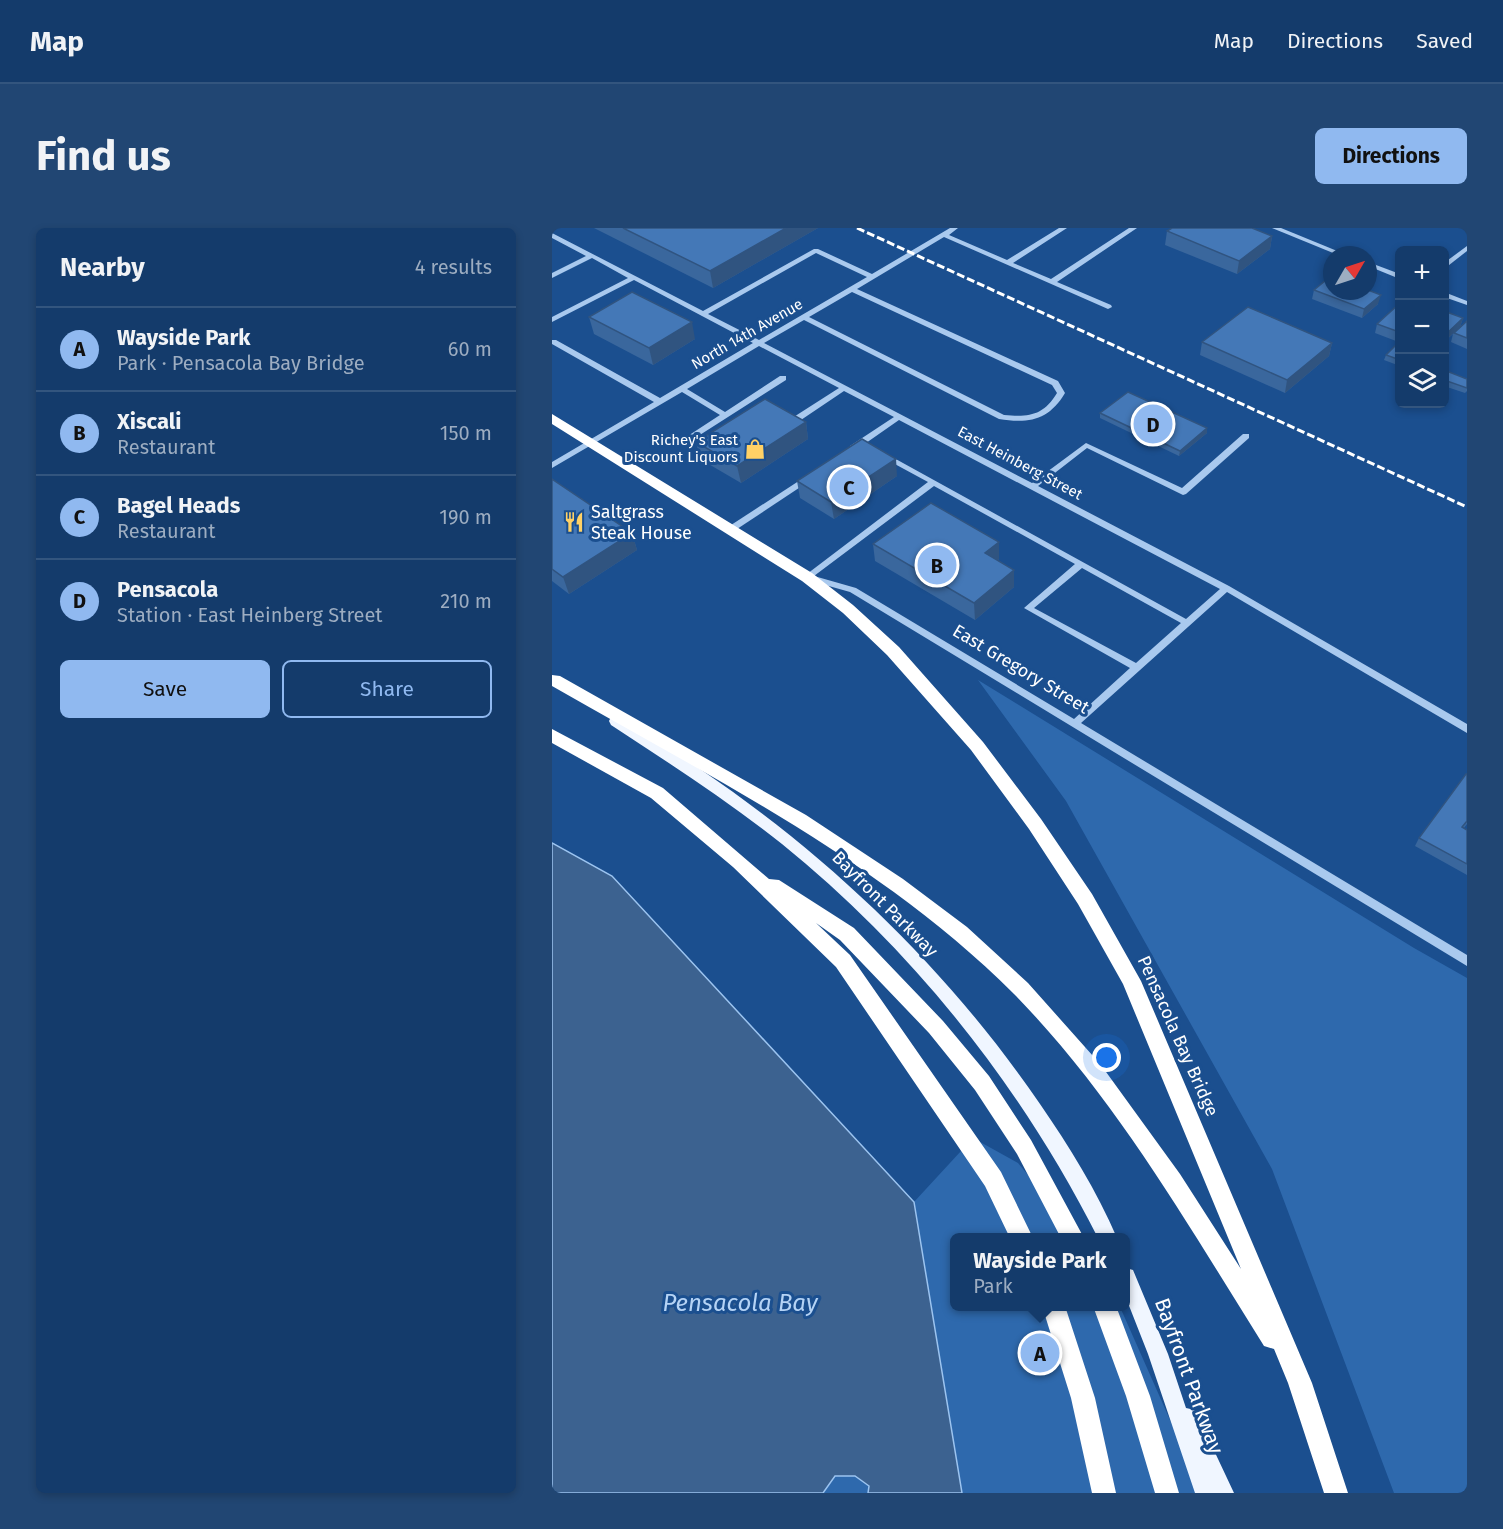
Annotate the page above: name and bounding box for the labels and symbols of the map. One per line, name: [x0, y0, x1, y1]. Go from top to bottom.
north arrow: [1323, 246, 1377, 300]
street label: North 14th Avenue: [688, 295, 806, 373]
pin: D: [1134, 402, 1172, 446]
street label: East Heinberg Street: [955, 422, 1086, 504]
place label: Richey's East Discount Liquors: [624, 431, 739, 466]
shop icon: Richey's East Discount Liquors: [743, 437, 767, 461]
pin: C: [830, 464, 868, 510]
place label: Saltgrass Steak House: [591, 501, 692, 544]
restaurant icon: Saltgrass Steak House: [562, 510, 586, 534]
pin: B: [918, 542, 956, 588]
street label: East Gregory Street: [949, 620, 1094, 719]
street label: Bayfront Parkway: [828, 847, 943, 962]
street label: Pensacola Bay Bridge: [1133, 952, 1223, 1120]
your location: [1092, 1043, 1121, 1072]
water label: Pensacola Bay: [662, 1289, 819, 1317]
street label: Bayfront Parkway: [1149, 1294, 1229, 1458]
pin: A: [1020, 1330, 1060, 1376]

